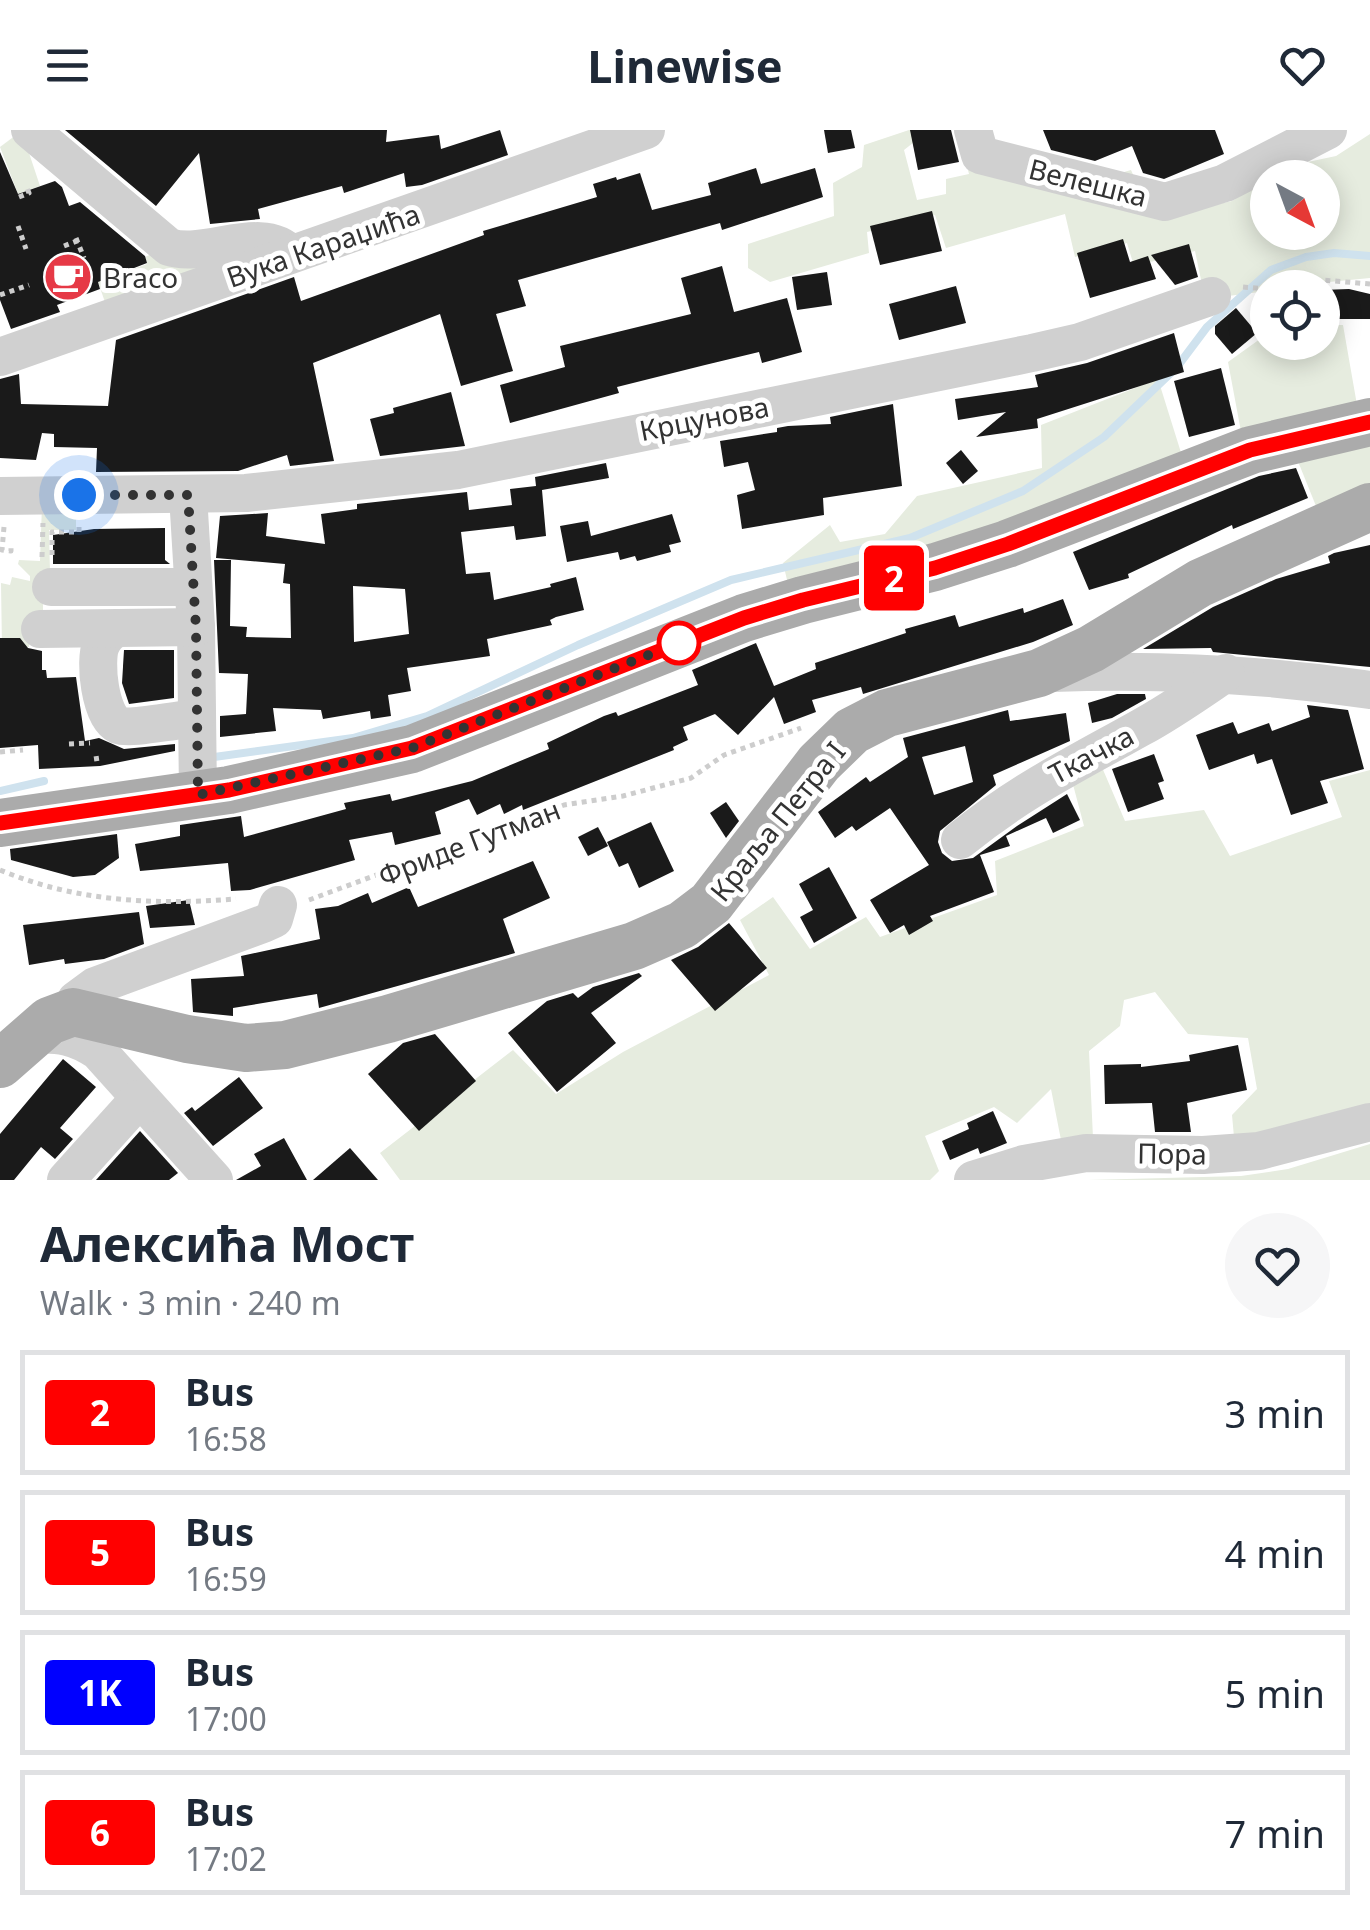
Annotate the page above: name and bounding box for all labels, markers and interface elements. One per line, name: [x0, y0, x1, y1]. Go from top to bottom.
text: Linewise: [587, 35, 783, 96]
icon: menu: [40, 38, 95, 93]
icon: heart: [1275, 38, 1330, 93]
street label: Велешка: [1025, 149, 1151, 215]
north arrow: [1250, 160, 1340, 250]
map controls: [1250, 160, 1340, 360]
street label: Вука Караџића: [221, 194, 425, 296]
cafe icon: Braco: [42, 251, 94, 303]
place label: Braco: [103, 258, 178, 296]
button: locate: [1250, 270, 1340, 360]
street label: Крцунова: [636, 387, 772, 449]
your location: [54, 470, 104, 520]
line badge: 2: [862, 546, 926, 610]
text: 2: [884, 555, 904, 602]
unlabelled marker: [658, 622, 700, 664]
street label: Ткачка: [1042, 716, 1140, 792]
street label: Краља Петра I: [701, 733, 853, 909]
street label: Фриде Гутман: [372, 790, 566, 894]
street label: Пора: [1137, 1133, 1207, 1173]
text: Алексића Мост: [40, 1211, 414, 1276]
button: heart: [1225, 1213, 1330, 1318]
text: Walk · 3 min · 240 m: [40, 1281, 341, 1324]
text: Bus: [185, 1365, 254, 1417]
text: 3 min: [1225, 1387, 1325, 1439]
text: 2: [90, 1389, 110, 1436]
text: 16:58: [185, 1417, 267, 1460]
text: Bus: [185, 1505, 254, 1557]
text: 4 min: [1225, 1527, 1325, 1579]
text: 5: [90, 1529, 110, 1576]
text: 16:59: [185, 1557, 267, 1600]
text: Bus: [185, 1645, 254, 1697]
text: 5 min: [1225, 1667, 1325, 1719]
text: 1K: [78, 1669, 122, 1716]
text: 17:00: [185, 1697, 267, 1740]
text: Bus: [185, 1785, 254, 1837]
text: 7 min: [1225, 1807, 1325, 1859]
text: 6: [90, 1809, 110, 1856]
text: 17:02: [185, 1837, 267, 1880]

